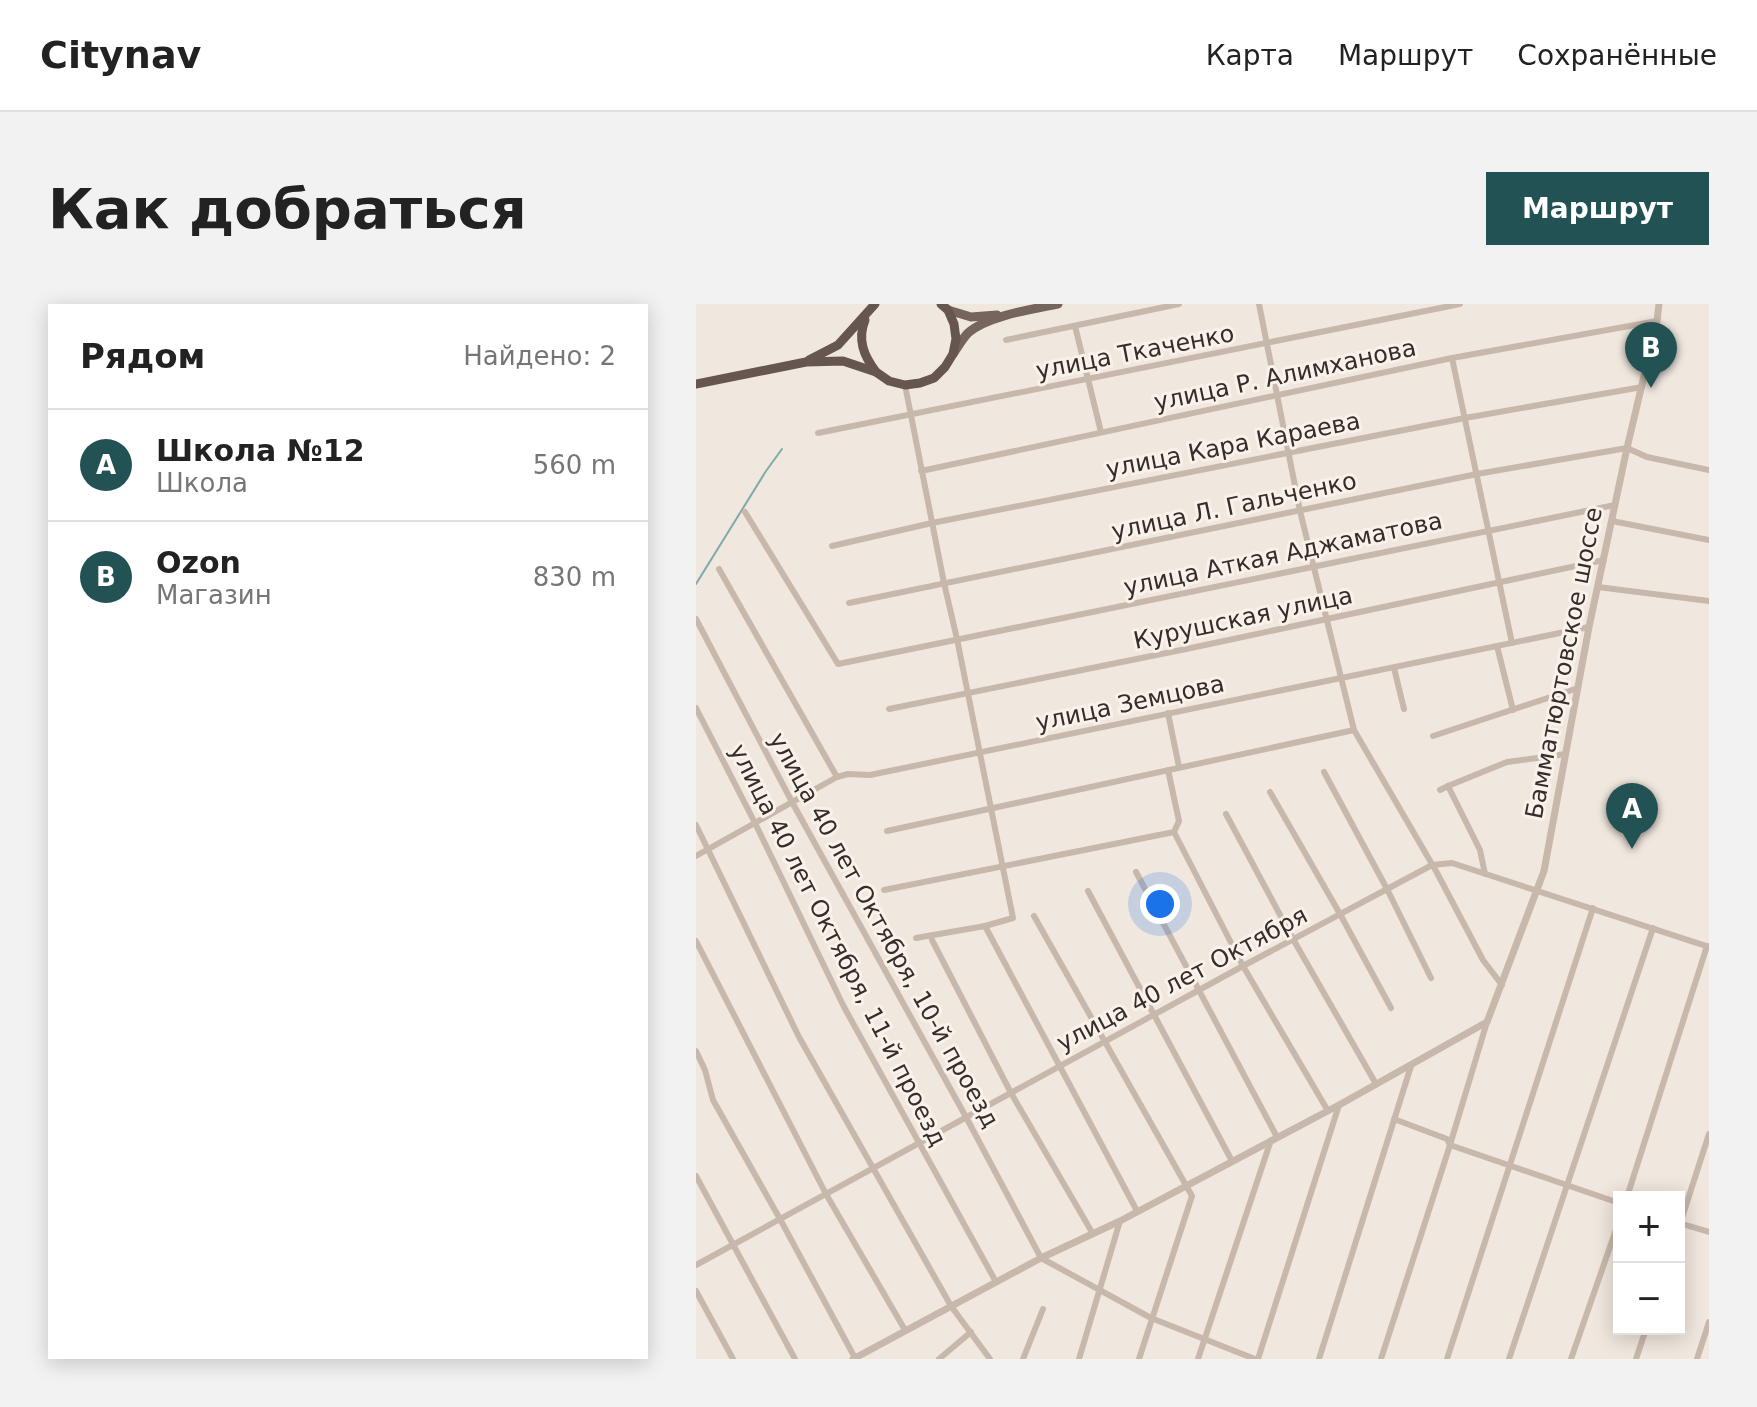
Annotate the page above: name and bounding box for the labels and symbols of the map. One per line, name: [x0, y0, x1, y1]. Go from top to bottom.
street label: улица Ткаченко: [1033, 319, 1237, 385]
pin: B: [1625, 322, 1677, 388]
street label: улица Р. Алимханова: [1151, 334, 1419, 416]
street label: улица Кара Караева: [1103, 407, 1363, 483]
street label: улица Л. Гальченко: [1109, 466, 1359, 546]
street label: Бамматюртовское шоссе: [1520, 505, 1608, 821]
street label: улица Аткая Аджаматова: [1121, 507, 1445, 601]
street label: Курушская улица: [1131, 581, 1355, 655]
street label: улица Земцова: [1033, 669, 1227, 737]
street label: улица 40 лет Октября, 10-й проезд: [763, 728, 1005, 1132]
street label: улица 40 лет Октября, 11-й проезд: [724, 739, 952, 1151]
pin: A: [1606, 783, 1658, 849]
your location: [1140, 884, 1180, 924]
street label: улица 40 лет Октября: [1052, 901, 1312, 1057]

